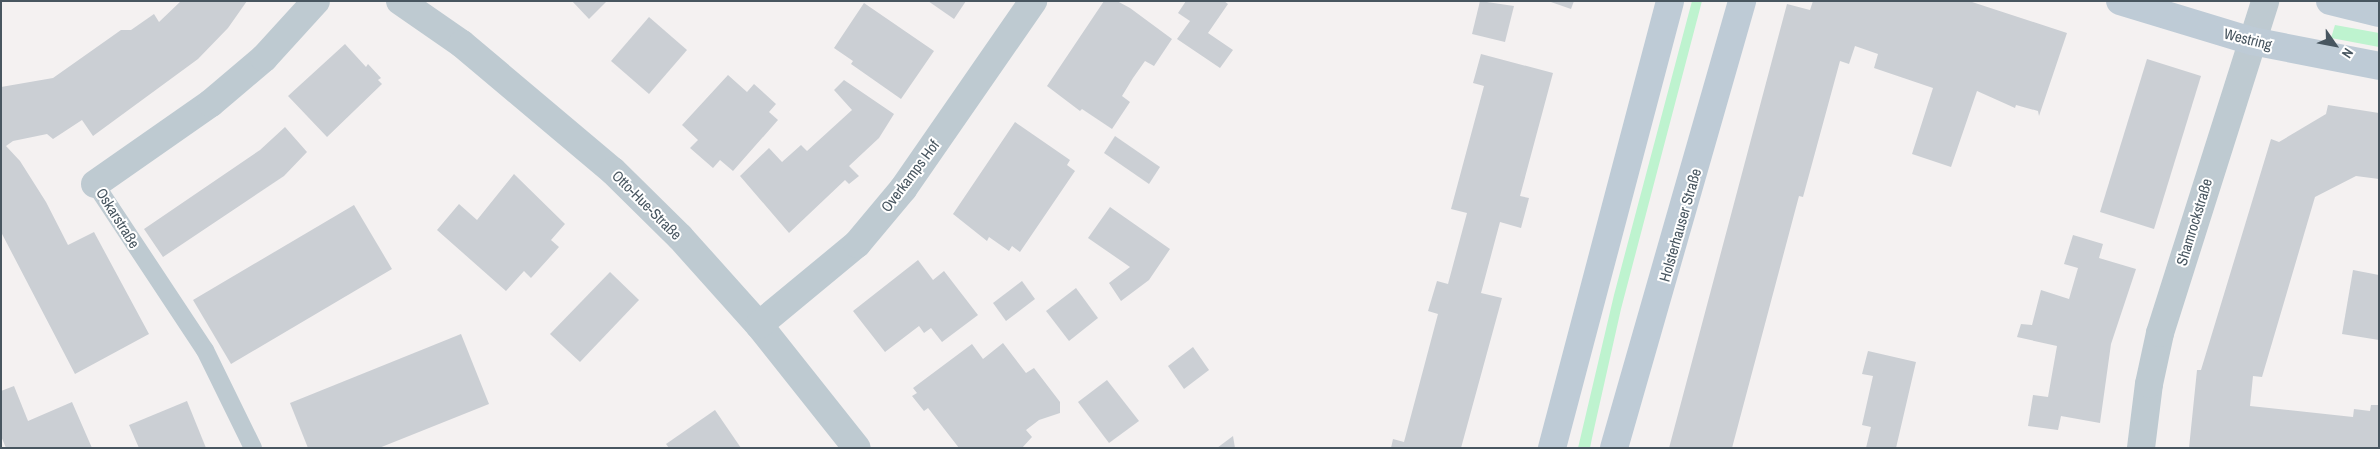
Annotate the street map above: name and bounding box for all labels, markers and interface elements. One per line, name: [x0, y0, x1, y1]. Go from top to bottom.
north arrow: [2310, 20, 2360, 70]
street label: Westring: [2222, 24, 2274, 54]
text: N: [2338, 45, 2357, 62]
street label: Overkamps Hof: [877, 136, 943, 216]
street label: Otto-Hue-Straße: [608, 166, 686, 244]
street label: Holsterhauser Straße: [1655, 166, 1705, 284]
street label: Shamrockstraße: [2172, 176, 2216, 268]
street label: Oskarstraße: [92, 185, 144, 251]

